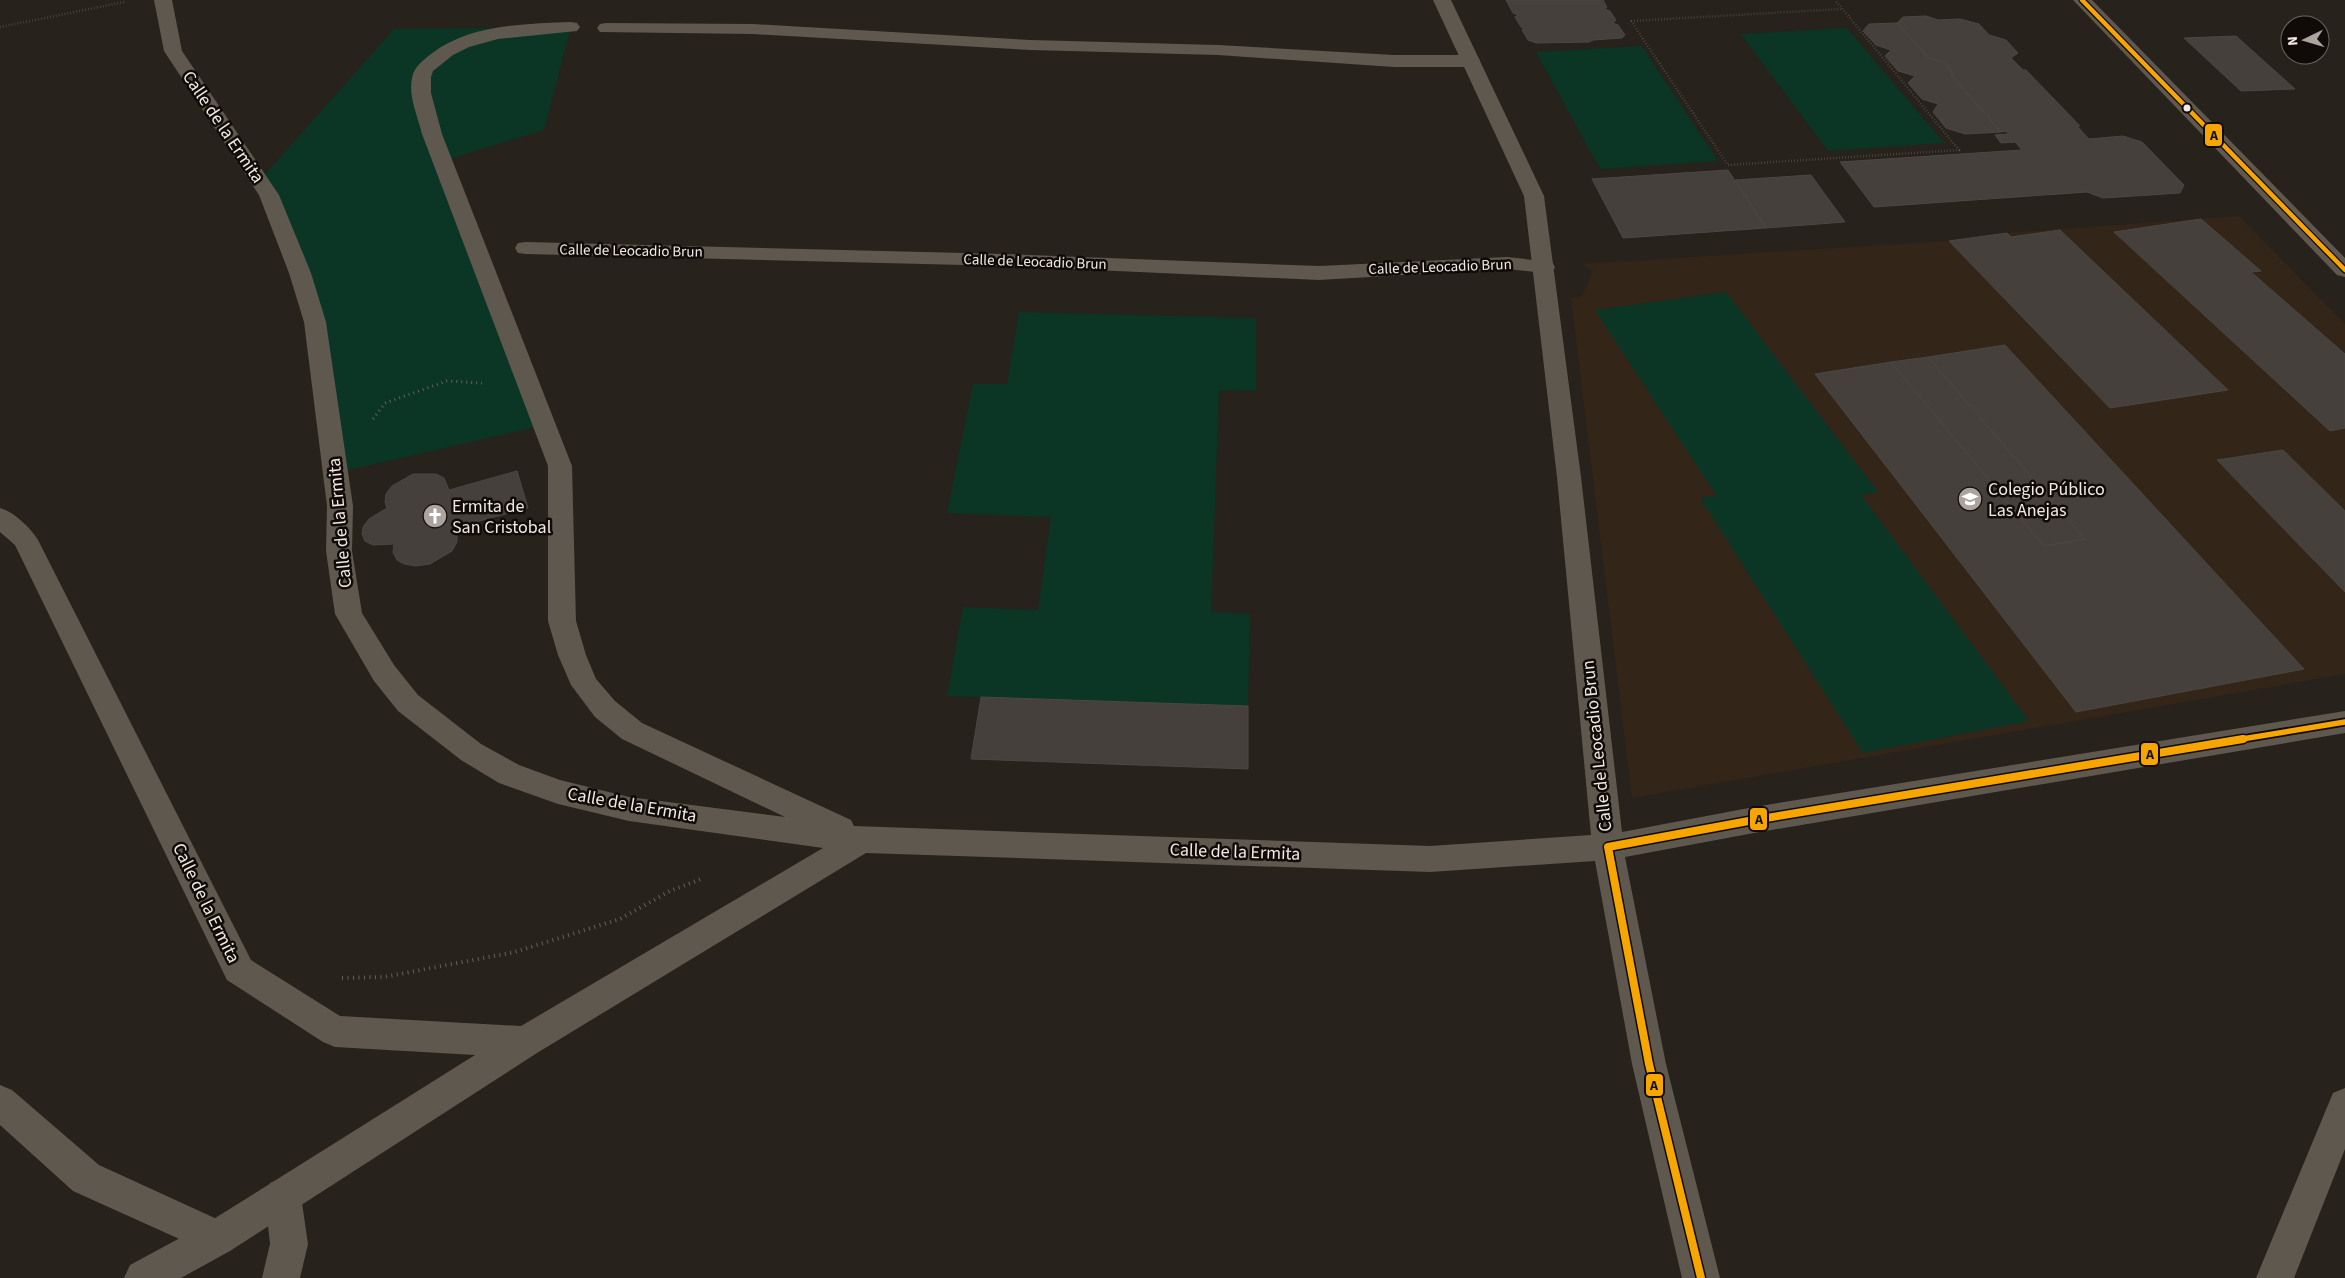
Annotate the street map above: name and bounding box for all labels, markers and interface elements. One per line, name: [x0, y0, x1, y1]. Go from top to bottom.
north arrow: [2280, 15, 2330, 65]
text: N: [2283, 36, 2303, 47]
street label: Calle de la Ermita: [176, 66, 270, 188]
unlabelled marker: [2182, 103, 2192, 113]
line badge: A: [2204, 123, 2223, 147]
text: A: [2209, 126, 2219, 146]
street label: Calle de Leocadio Brun: [559, 239, 703, 263]
street label: Calle de Leocadio Brun: [963, 249, 1107, 275]
street label: Calle de Leocadio Brun: [1368, 254, 1512, 280]
street label: Calle de la Ermita: [322, 457, 358, 589]
place label: Colegio Público Las Anejas: [1988, 477, 2105, 523]
school or university icon: Colegio Público Las Anejas: [1957, 486, 1983, 512]
place label: Ermita de San Cristobal: [452, 494, 551, 540]
church icon: Ermita de San Cristobal: [422, 503, 448, 529]
street label: Calle de Leocadio Brun: [1576, 659, 1618, 833]
line badge: A: [2140, 742, 2159, 766]
text: A: [2145, 745, 2155, 765]
street label: Calle de la Ermita: [565, 781, 699, 829]
line badge: A: [1749, 807, 1768, 831]
text: A: [1754, 810, 1764, 830]
street label: Calle de la Ermita: [1169, 837, 1301, 867]
street label: Calle de la Ermita: [166, 839, 246, 967]
line badge: A: [1645, 1073, 1664, 1097]
text: A: [1649, 1076, 1659, 1096]

